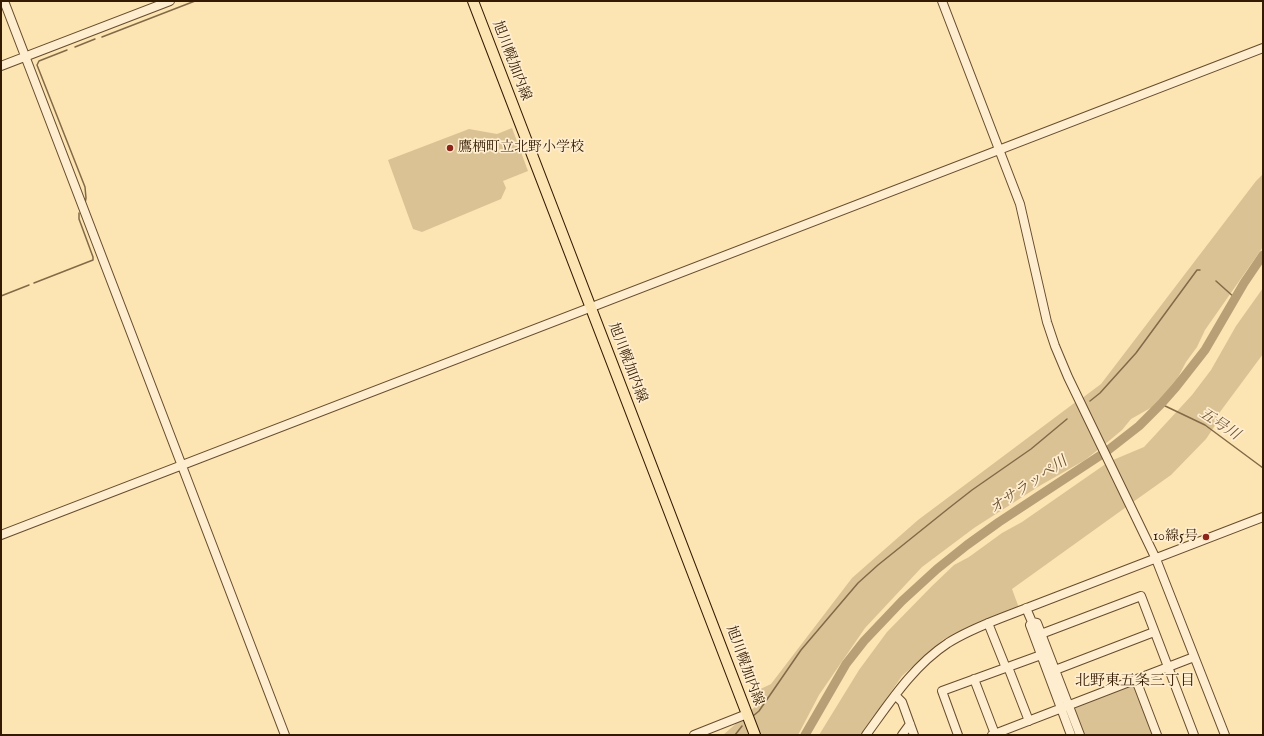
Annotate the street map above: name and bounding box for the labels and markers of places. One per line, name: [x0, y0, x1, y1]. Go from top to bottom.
place label: 鷹栖町立北野小学校: [458, 140, 584, 156]
marker: 鷹栖町立北野小学校: [445, 143, 455, 153]
place label: 10線5号: [1153, 529, 1198, 545]
marker: 10線5号: [1201, 532, 1211, 542]

